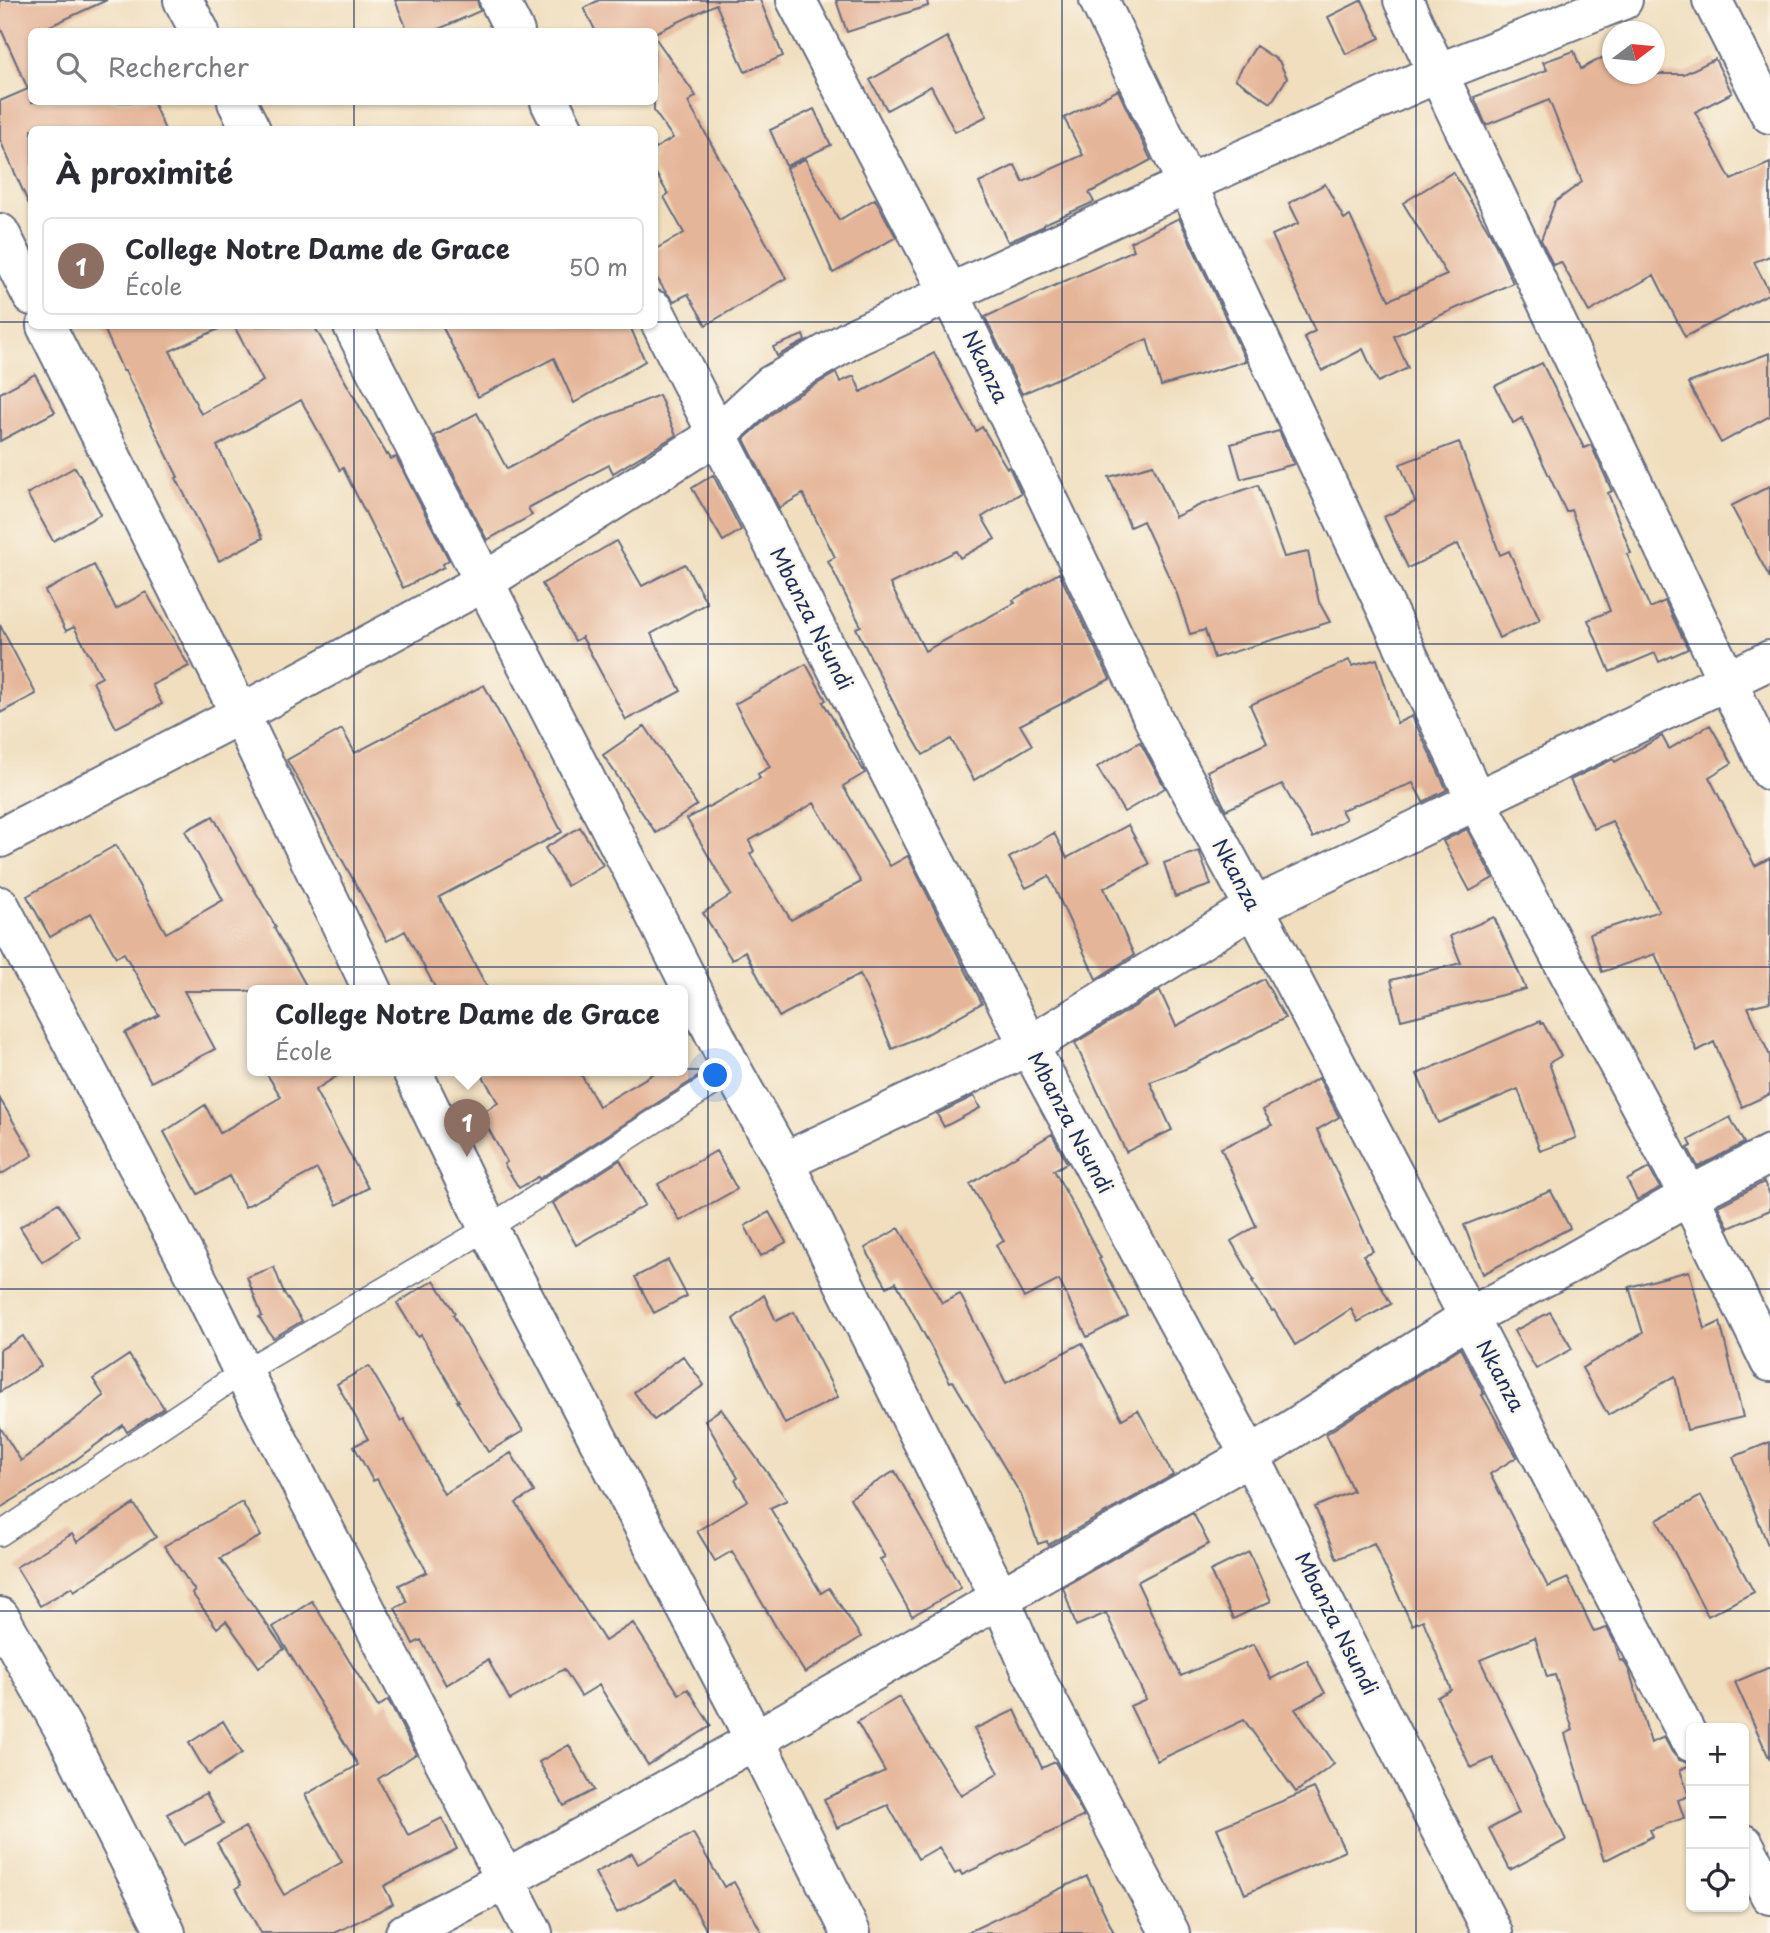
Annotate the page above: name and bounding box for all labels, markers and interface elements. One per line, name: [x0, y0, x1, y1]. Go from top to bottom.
north arrow: [1602, 21, 1665, 84]
search box: [28, 28, 658, 105]
text: Rechercher: [108, 47, 249, 86]
icon: search: [52, 48, 90, 86]
text: À proximité: [56, 149, 233, 194]
text: College Notre Dame de Grace: [125, 229, 510, 268]
text: 1: [76, 249, 87, 284]
text: 50 m: [568, 249, 628, 284]
text: École: [125, 268, 182, 303]
street label: Nkanza: [955, 324, 1018, 408]
street label: Mbanza Nsundi: [763, 541, 863, 695]
street label: Nkanza: [1205, 832, 1270, 916]
popup: [247, 985, 688, 1076]
text: College Notre Dame de Grace: [275, 994, 660, 1033]
text: École: [275, 1033, 333, 1068]
street label: Mbanza Nsundi: [1021, 1045, 1123, 1199]
your location: [698, 1058, 732, 1092]
pin: 1: [444, 1099, 490, 1157]
street label: Nkanza: [1469, 1333, 1534, 1417]
street label: Mbanza Nsundi: [1288, 1546, 1388, 1700]
map controls: [1686, 1723, 1749, 1912]
button: +: [1686, 1723, 1749, 1786]
button: −: [1686, 1786, 1749, 1849]
button: locate: [1686, 1849, 1749, 1912]

